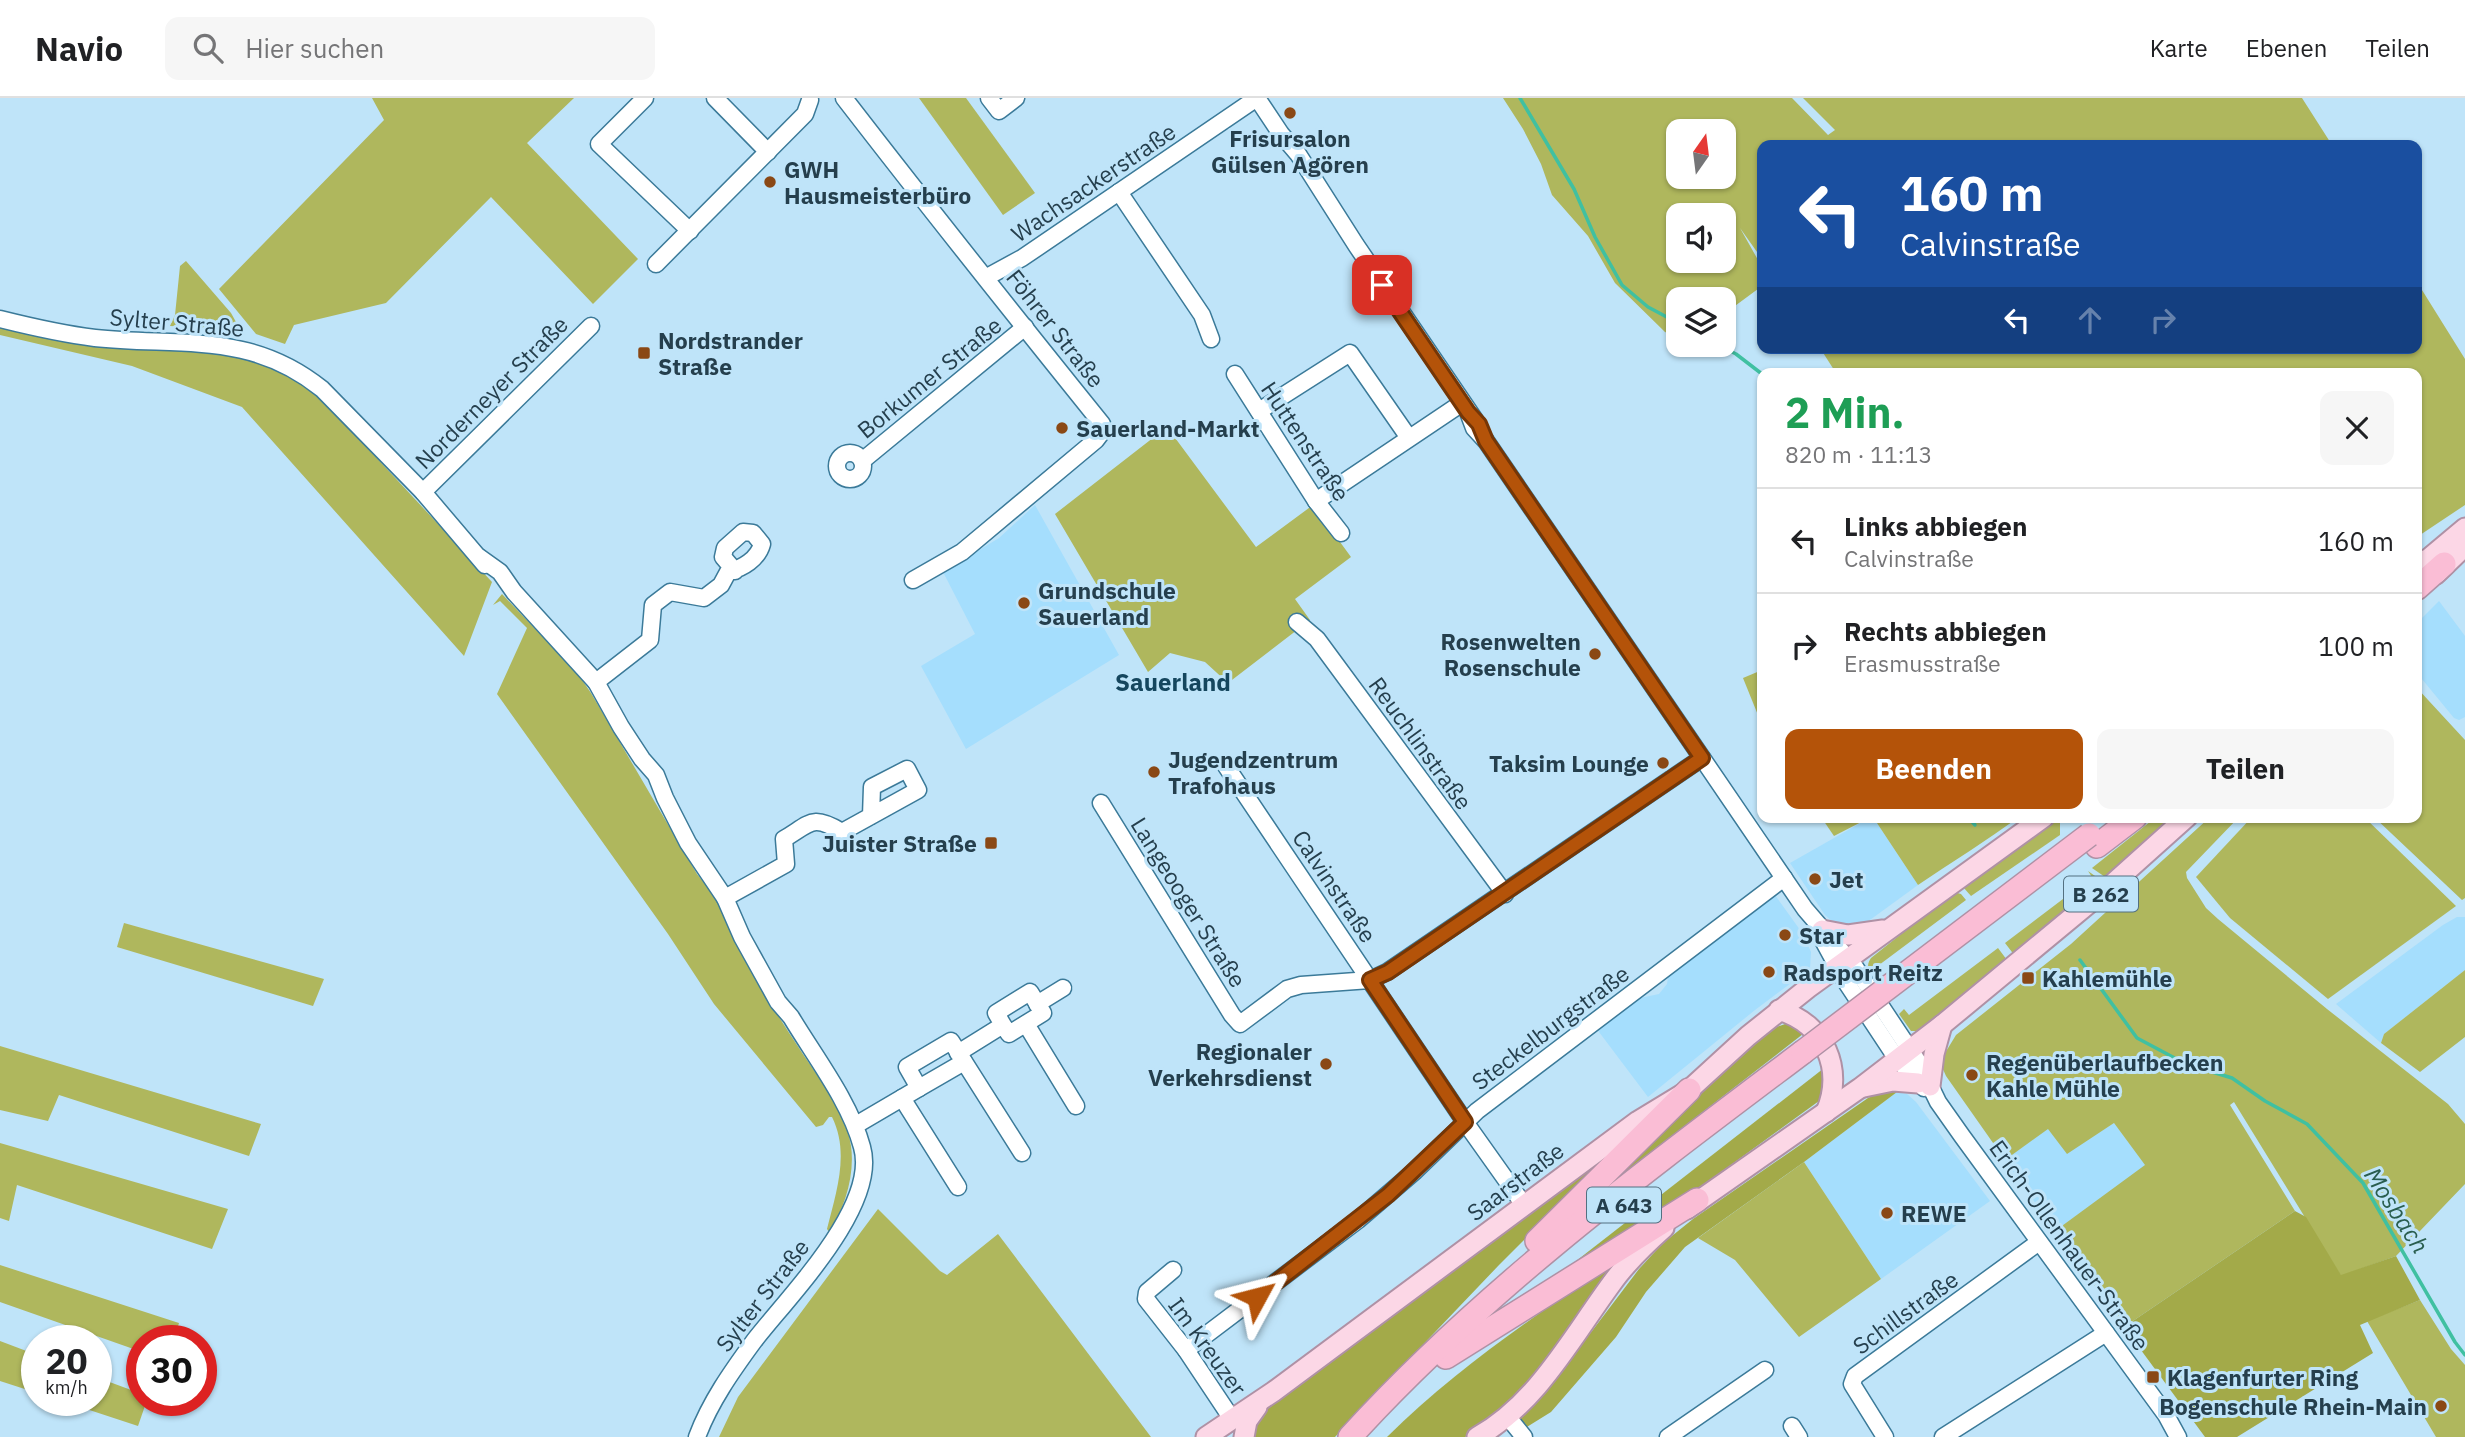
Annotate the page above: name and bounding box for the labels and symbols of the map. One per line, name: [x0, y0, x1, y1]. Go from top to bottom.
marker: Frisursalon Gülsen Agören: [1282, 105, 1298, 121]
street label: Wachsackerstraße: [1005, 116, 1181, 248]
north arrow: [1666, 119, 1736, 189]
place label: Frisursalon Gülsen Agören: [1211, 123, 1369, 179]
place label: GWH Hausmeisterbüro: [784, 154, 971, 210]
marker: GWH Hausmeisterbüro: [762, 174, 778, 190]
pin: [1352, 255, 1412, 315]
street label: Föhrer Straße: [1000, 263, 1112, 393]
street label: Sylter Straße: [109, 301, 245, 343]
street label: Norderneyer Straße: [408, 309, 574, 475]
street label: Borkumer Straße: [851, 310, 1007, 444]
place label: Nordstrander Straße: [658, 325, 803, 381]
marker: Nordstrander Straße: [636, 345, 652, 361]
street label: Huttenstraße: [1255, 375, 1357, 507]
place label: Sauerland-Markt: [1076, 413, 1260, 443]
marker: Sauerland-Markt: [1054, 420, 1070, 436]
place label: Grundschule Sauerland: [1038, 575, 1176, 631]
marker: Grundschule Sauerland: [1016, 595, 1032, 611]
place label: Rosenwelten Rosenschule: [1441, 626, 1581, 682]
marker: Rosenwelten Rosenschule: [1587, 646, 1603, 662]
district label: Sauerland: [1115, 666, 1231, 698]
street label: Reuchlinstraße: [1363, 671, 1479, 815]
place label: Jugendzentrum Trafohaus: [1168, 744, 1338, 800]
place label: Taksim Lounge: [1489, 748, 1649, 778]
marker: Taksim Lounge: [1655, 755, 1671, 771]
marker: Jugendzentrum Trafohaus: [1146, 764, 1162, 780]
street label: Langeooger Straße: [1125, 811, 1253, 993]
street label: Calvinstraße: [1286, 824, 1384, 948]
place label: Juister Straße: [822, 828, 977, 858]
marker: Juister Straße: [983, 835, 999, 851]
place label: Jet: [1829, 864, 1864, 894]
marker: Jet: [1807, 871, 1823, 887]
road number: B 262: [2064, 876, 2138, 912]
place label: Star: [1799, 920, 1844, 950]
marker: Star: [1777, 927, 1793, 943]
place label: Radsport Reitz: [1783, 957, 1943, 987]
street label: Steckelburgstraße: [1465, 958, 1635, 1096]
place label: Kahlemühle: [2042, 963, 2172, 993]
marker: Radsport Reitz: [1761, 964, 1777, 980]
marker: Kahlemühle: [2020, 970, 2036, 986]
place label: Regionaler Verkehrsdienst: [1148, 1036, 1312, 1092]
place label: Regenüberlaufbecken Kahle Mühle: [1986, 1047, 2223, 1103]
marker: Regionaler Verkehrsdienst: [1318, 1056, 1334, 1072]
marker: Regenüberlaufbecken Kahle Mühle: [1964, 1067, 1980, 1083]
street label: Erich-Ollenhauer-Straße: [1983, 1134, 2157, 1356]
street label: Saarstraße: [1461, 1135, 1569, 1227]
water label: Mosbach: [2357, 1161, 2437, 1259]
road number: A 643: [1587, 1188, 1661, 1222]
place label: REWE: [1901, 1198, 1967, 1228]
marker: REWE: [1879, 1205, 1895, 1221]
street label: Sylter Straße: [709, 1233, 815, 1357]
position arrow: [1220, 1260, 1294, 1334]
street label: Schillstraße: [1846, 1264, 1964, 1360]
street label: Im Kreuzer: [1162, 1291, 1254, 1402]
speed limit sign: 30: [126, 1325, 217, 1416]
place label: Klagenfurter Ring: [2167, 1362, 2359, 1392]
marker: Klagenfurter Ring: [2145, 1369, 2161, 1385]
place label: Bogenschule Rhein-Main: [2159, 1391, 2427, 1421]
marker: Bogenschule Rhein-Main: [2433, 1398, 2449, 1414]

